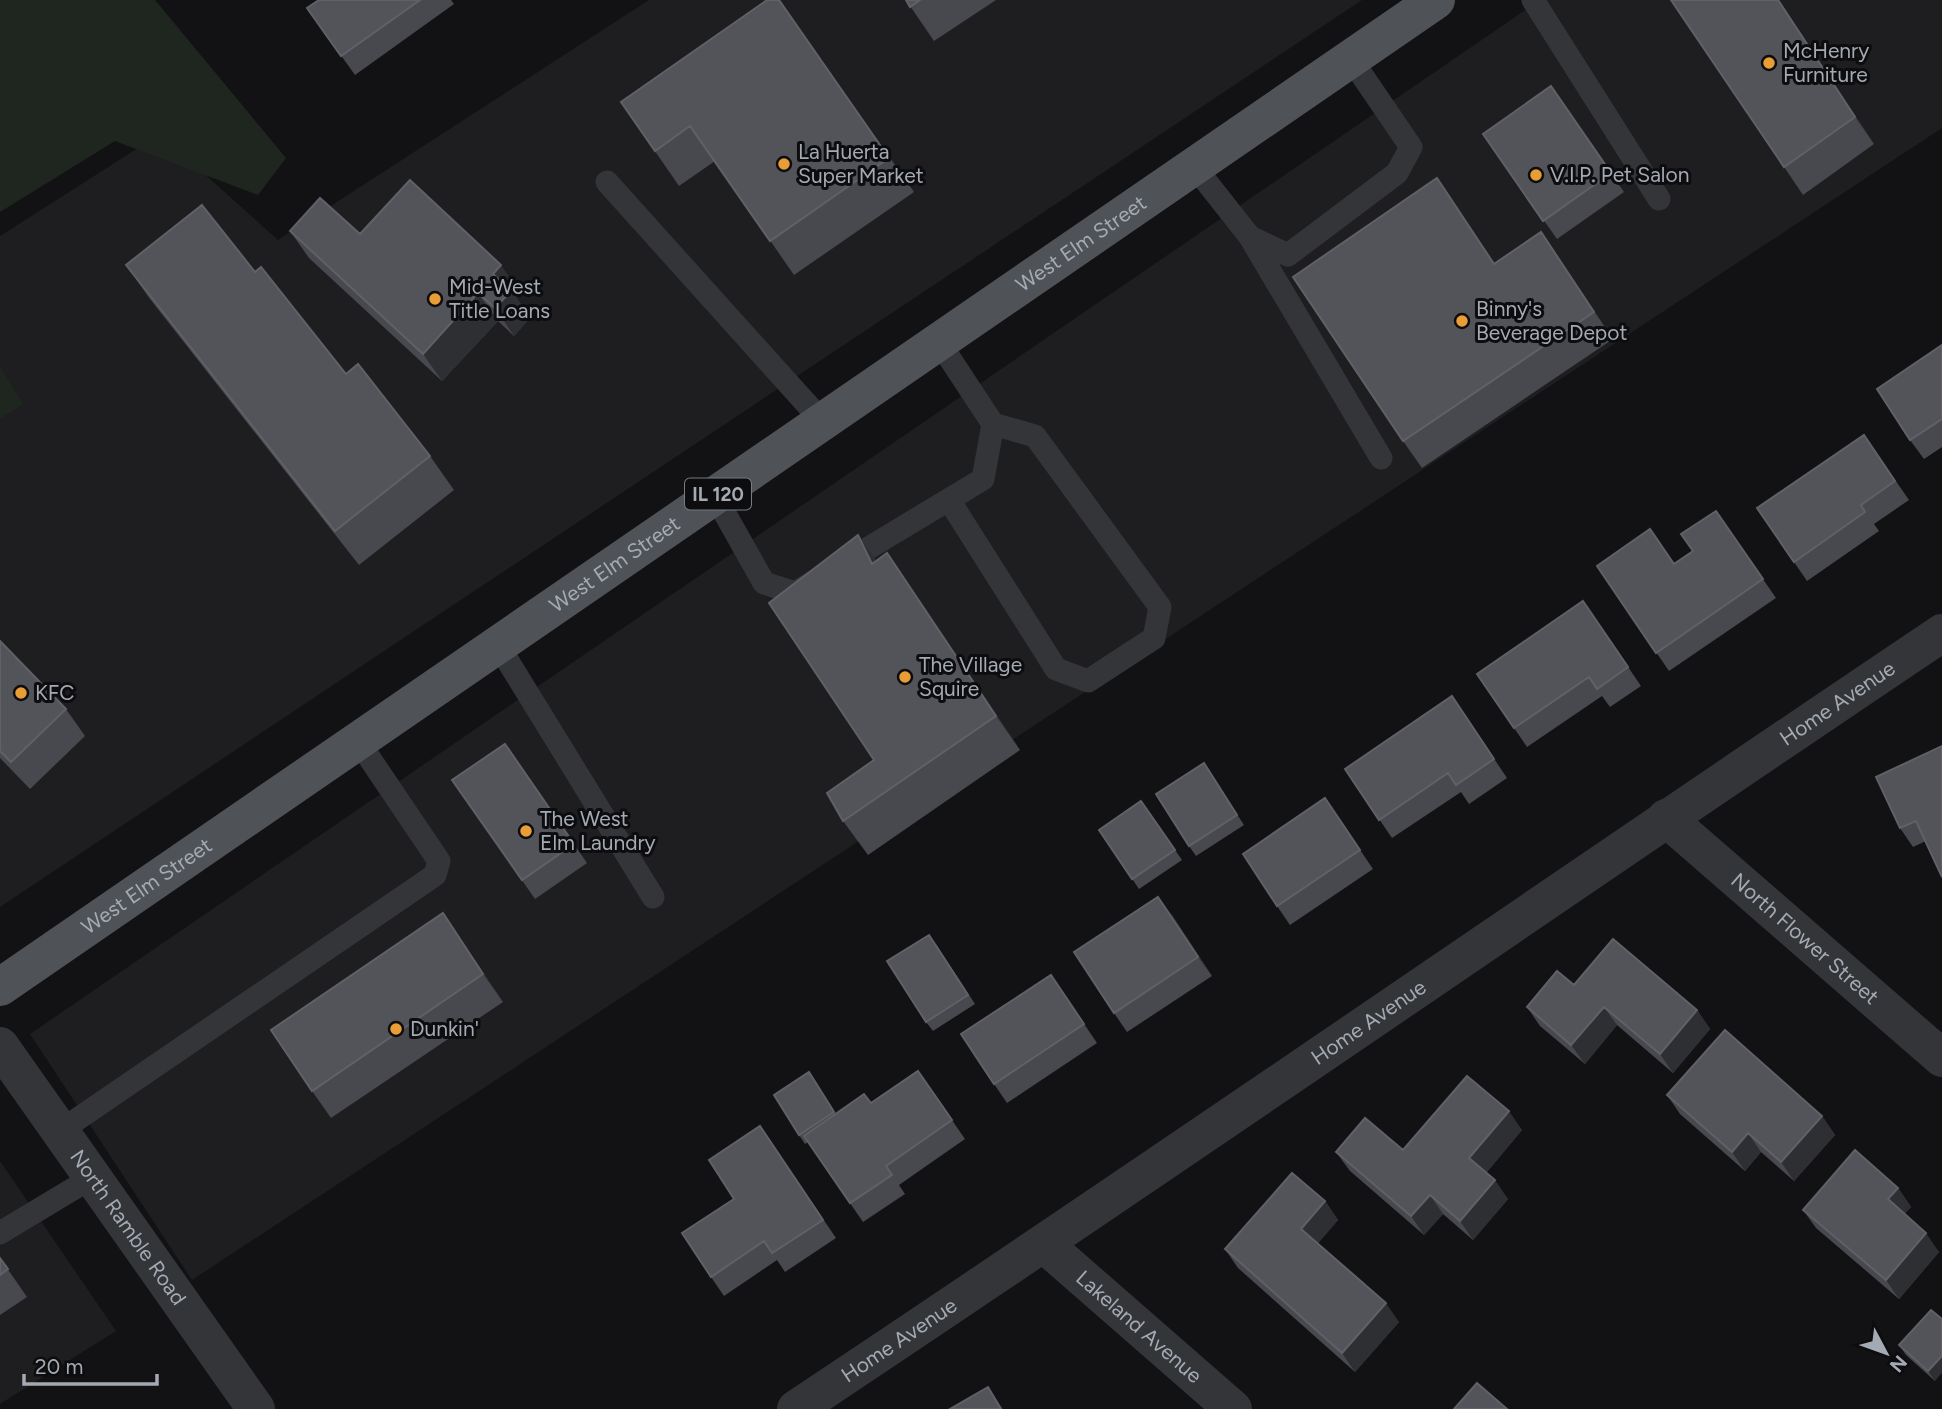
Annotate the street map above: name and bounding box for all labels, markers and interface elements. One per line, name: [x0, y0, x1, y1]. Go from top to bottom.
place label: McHenry Furniture: [1783, 38, 1869, 87]
marker: McHenry Furniture: [1761, 55, 1777, 71]
place label: La Huerta Super Market: [798, 139, 924, 188]
marker: La Huerta Super Market: [776, 156, 792, 172]
place label: V.I.P. Pet Salon: [1550, 162, 1689, 187]
marker: V.I.P. Pet Salon: [1528, 167, 1544, 183]
street label: West Elm Street: [1011, 190, 1151, 297]
place label: Mid-West Title Loans: [449, 274, 550, 323]
marker: Mid-West Title Loans: [427, 291, 443, 307]
place label: Binny's Beverage Depot: [1476, 296, 1627, 345]
marker: Binny's Beverage Depot: [1454, 313, 1470, 329]
road number: IL 120: [685, 478, 751, 509]
street label: West Elm Street: [544, 510, 685, 618]
place label: The Village Squire: [919, 652, 1022, 701]
street label: Home Avenue: [1775, 655, 1900, 751]
marker: The Village Squire: [897, 669, 913, 685]
place label: KFC: [35, 680, 74, 705]
marker: KFC: [13, 685, 29, 701]
place label: The West Elm Laundry: [540, 806, 656, 855]
marker: The West Elm Laundry: [518, 823, 534, 839]
street label: West Elm Street: [76, 832, 216, 939]
street label: North Flower Street: [1726, 868, 1884, 1009]
street label: Home Avenue: [1306, 974, 1431, 1070]
place label: Dunkin': [410, 1016, 479, 1041]
marker: Dunkin': [388, 1021, 404, 1037]
street label: North Ramble Road: [65, 1145, 192, 1310]
street label: Lakeland Avenue: [1071, 1265, 1207, 1388]
street label: Home Avenue: [836, 1292, 961, 1387]
north arrow: [1851, 1318, 1921, 1388]
scale bar: [24, 1342, 158, 1386]
text: N: [1885, 1351, 1912, 1377]
text: 20 m: [35, 1354, 83, 1379]

